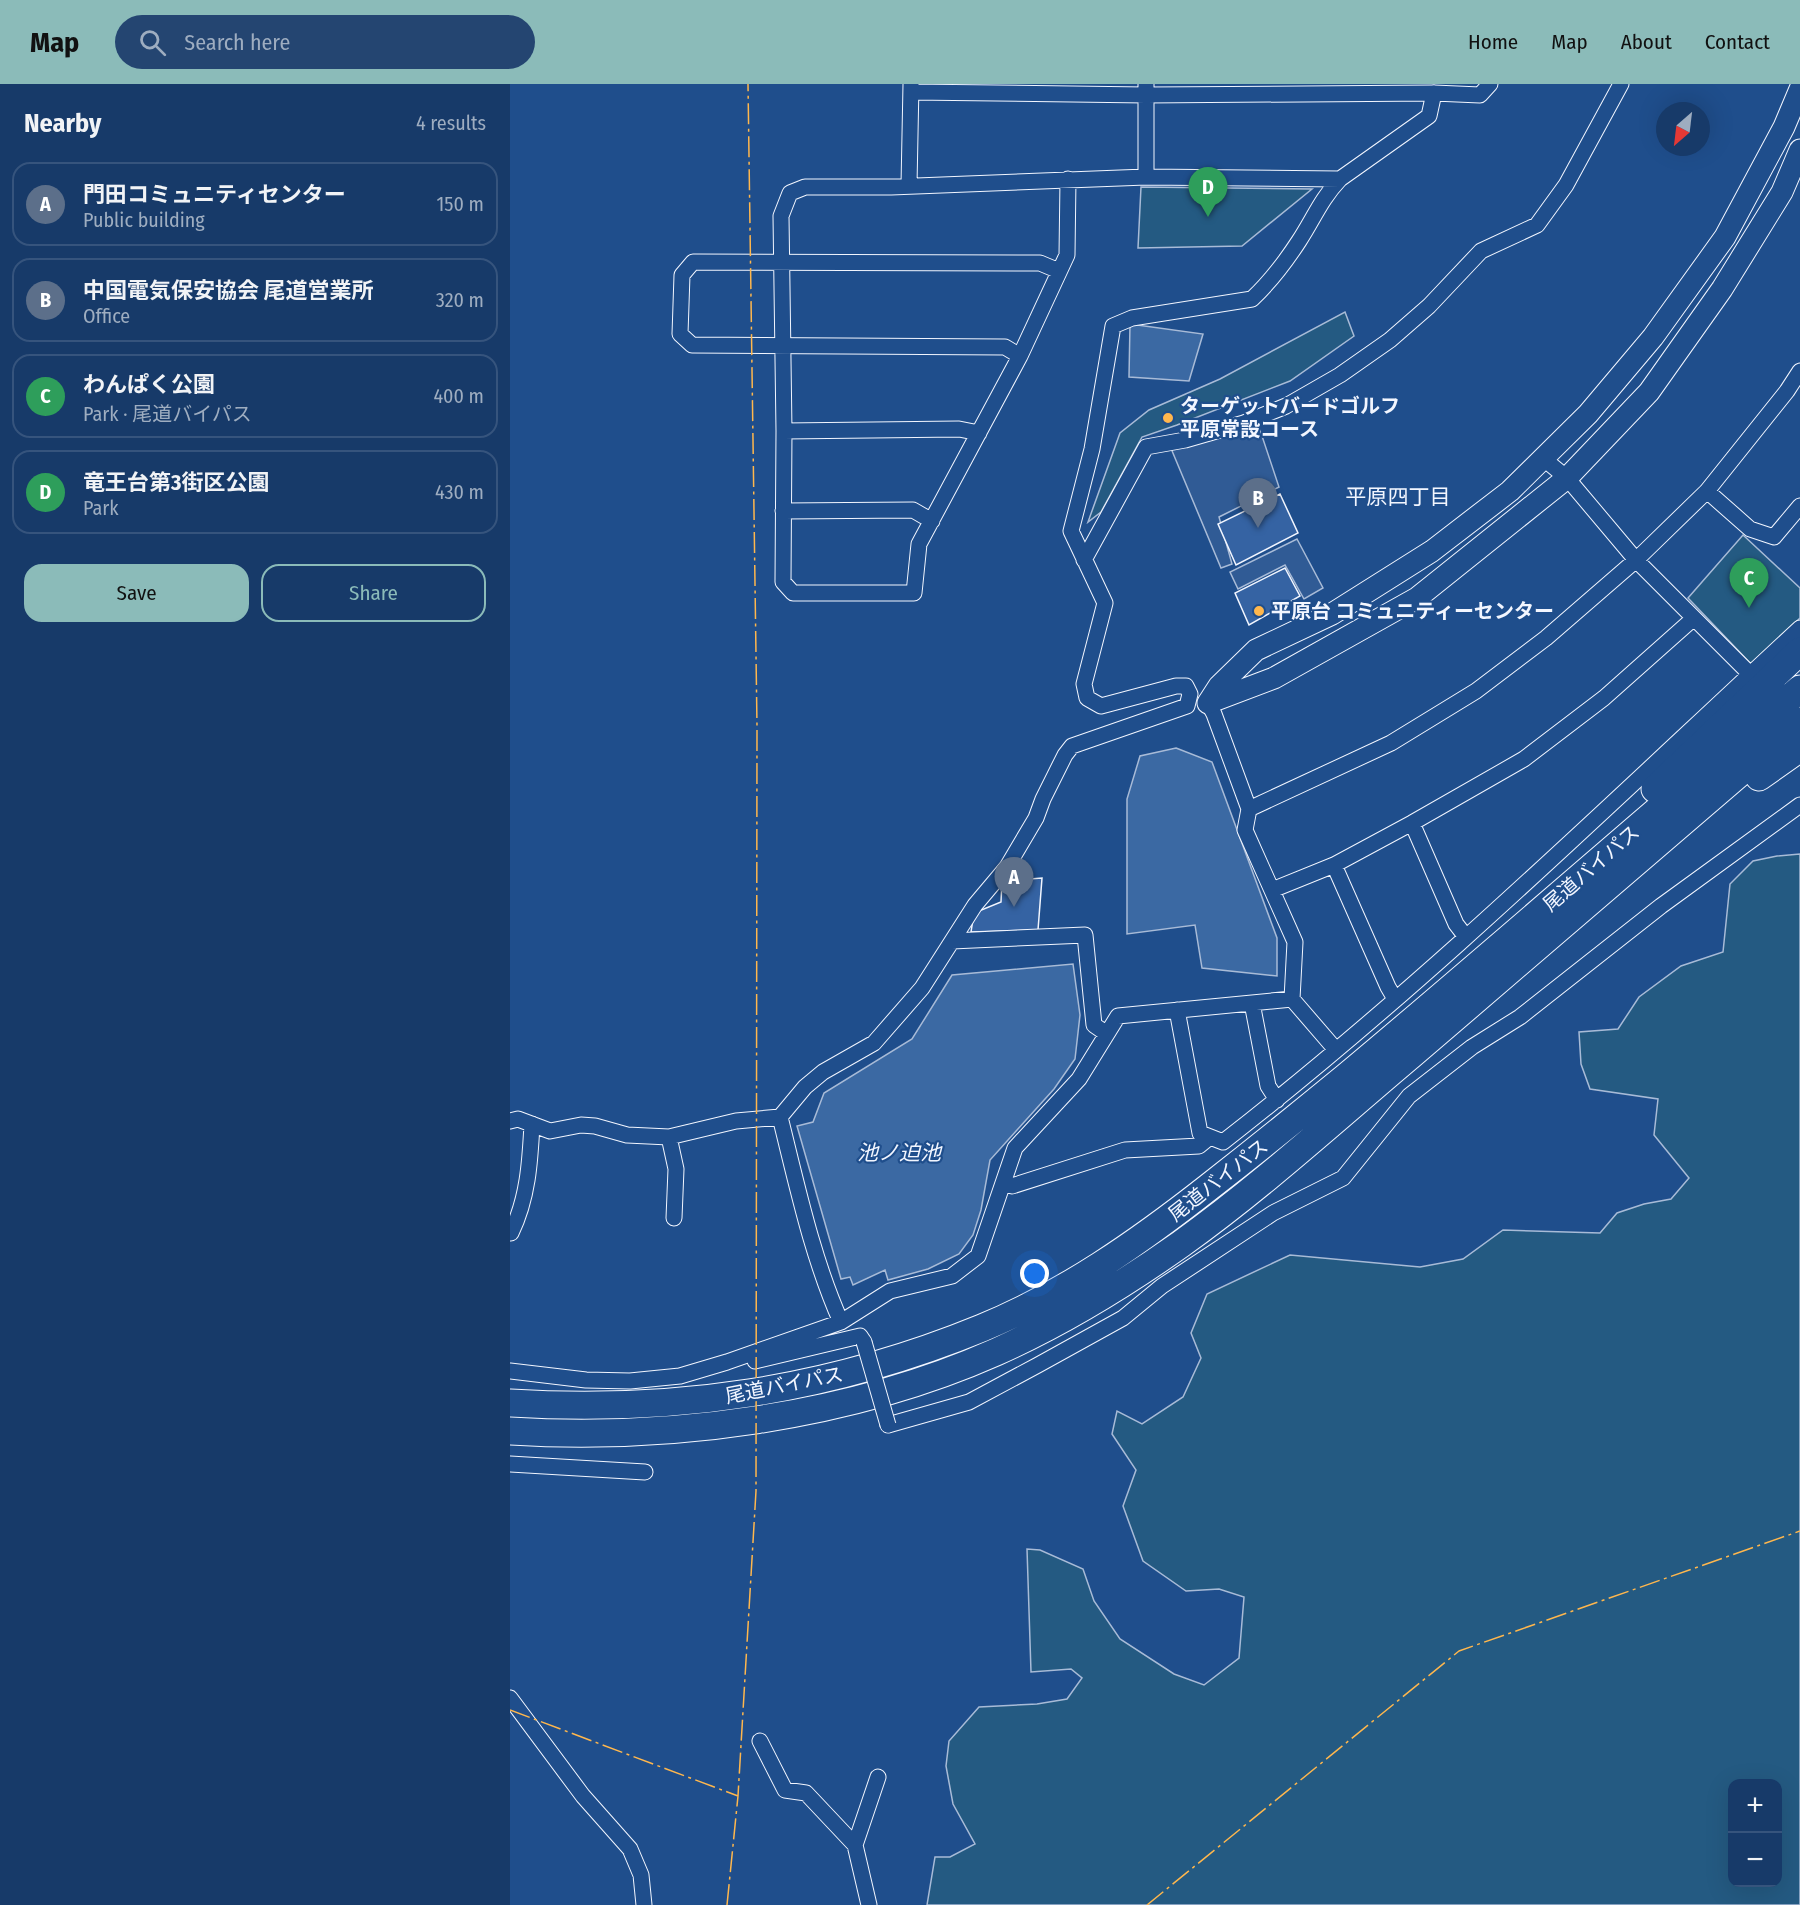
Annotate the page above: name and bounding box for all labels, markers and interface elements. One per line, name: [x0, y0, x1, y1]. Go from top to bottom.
search box: [115, 15, 535, 69]
text: Map: [30, 26, 79, 59]
icon: search: [136, 26, 169, 59]
text: Search here: [184, 29, 290, 56]
text: Home: [1468, 29, 1518, 55]
text: Map: [1551, 29, 1588, 55]
text: About: [1621, 29, 1672, 55]
text: Contact: [1705, 29, 1770, 55]
north arrow: [1656, 102, 1710, 156]
text: Nearby: [24, 108, 101, 139]
text: 4 results: [416, 111, 486, 135]
pin: D: [1188, 168, 1228, 217]
text: 門田コミュニティセンター: [83, 181, 346, 208]
text: A: [40, 192, 51, 216]
text: 150 m: [437, 192, 484, 216]
text: Public building: [83, 208, 205, 232]
text: 中国電気保安協会 尾道営業所: [83, 277, 374, 304]
text: B: [40, 288, 51, 312]
text: 320 m: [436, 288, 484, 312]
text: Office: [83, 304, 130, 328]
text: わんぱく公園: [83, 371, 215, 398]
text: C: [40, 384, 51, 408]
text: 400 m: [433, 384, 484, 408]
place label: ターゲットバードゴルフ 平原常設コース: [1180, 394, 1400, 441]
text: Park · 尾道バイパス: [83, 402, 252, 426]
marker: ターゲットバードゴルフ 平原常設コース: [1161, 411, 1175, 425]
text: 竜王台第3街区公園: [83, 469, 269, 496]
pin: B: [1238, 478, 1278, 528]
text: D: [40, 480, 51, 504]
text: 430 m: [435, 480, 484, 504]
district label: 平原四丁目: [1346, 484, 1451, 510]
text: Park: [83, 496, 119, 520]
pin: C: [1730, 558, 1768, 608]
button: Save: [24, 564, 249, 622]
button: Share: [261, 564, 486, 622]
place label: 平原台 コミュニティーセンター: [1271, 599, 1554, 623]
marker: 平原台 コミュニティーセンター: [1252, 604, 1266, 618]
street label: 尾道バイパス: [1538, 820, 1644, 916]
pin: A: [994, 858, 1034, 907]
street label: 尾道バイパス: [1163, 1134, 1273, 1226]
water label: 池ノ迫池: [857, 1140, 943, 1166]
your location: [1020, 1259, 1049, 1288]
street label: 尾道バイパス: [723, 1362, 845, 1408]
map controls: [1728, 1779, 1782, 1887]
button: +: [1728, 1779, 1782, 1833]
button: −: [1728, 1833, 1782, 1887]

